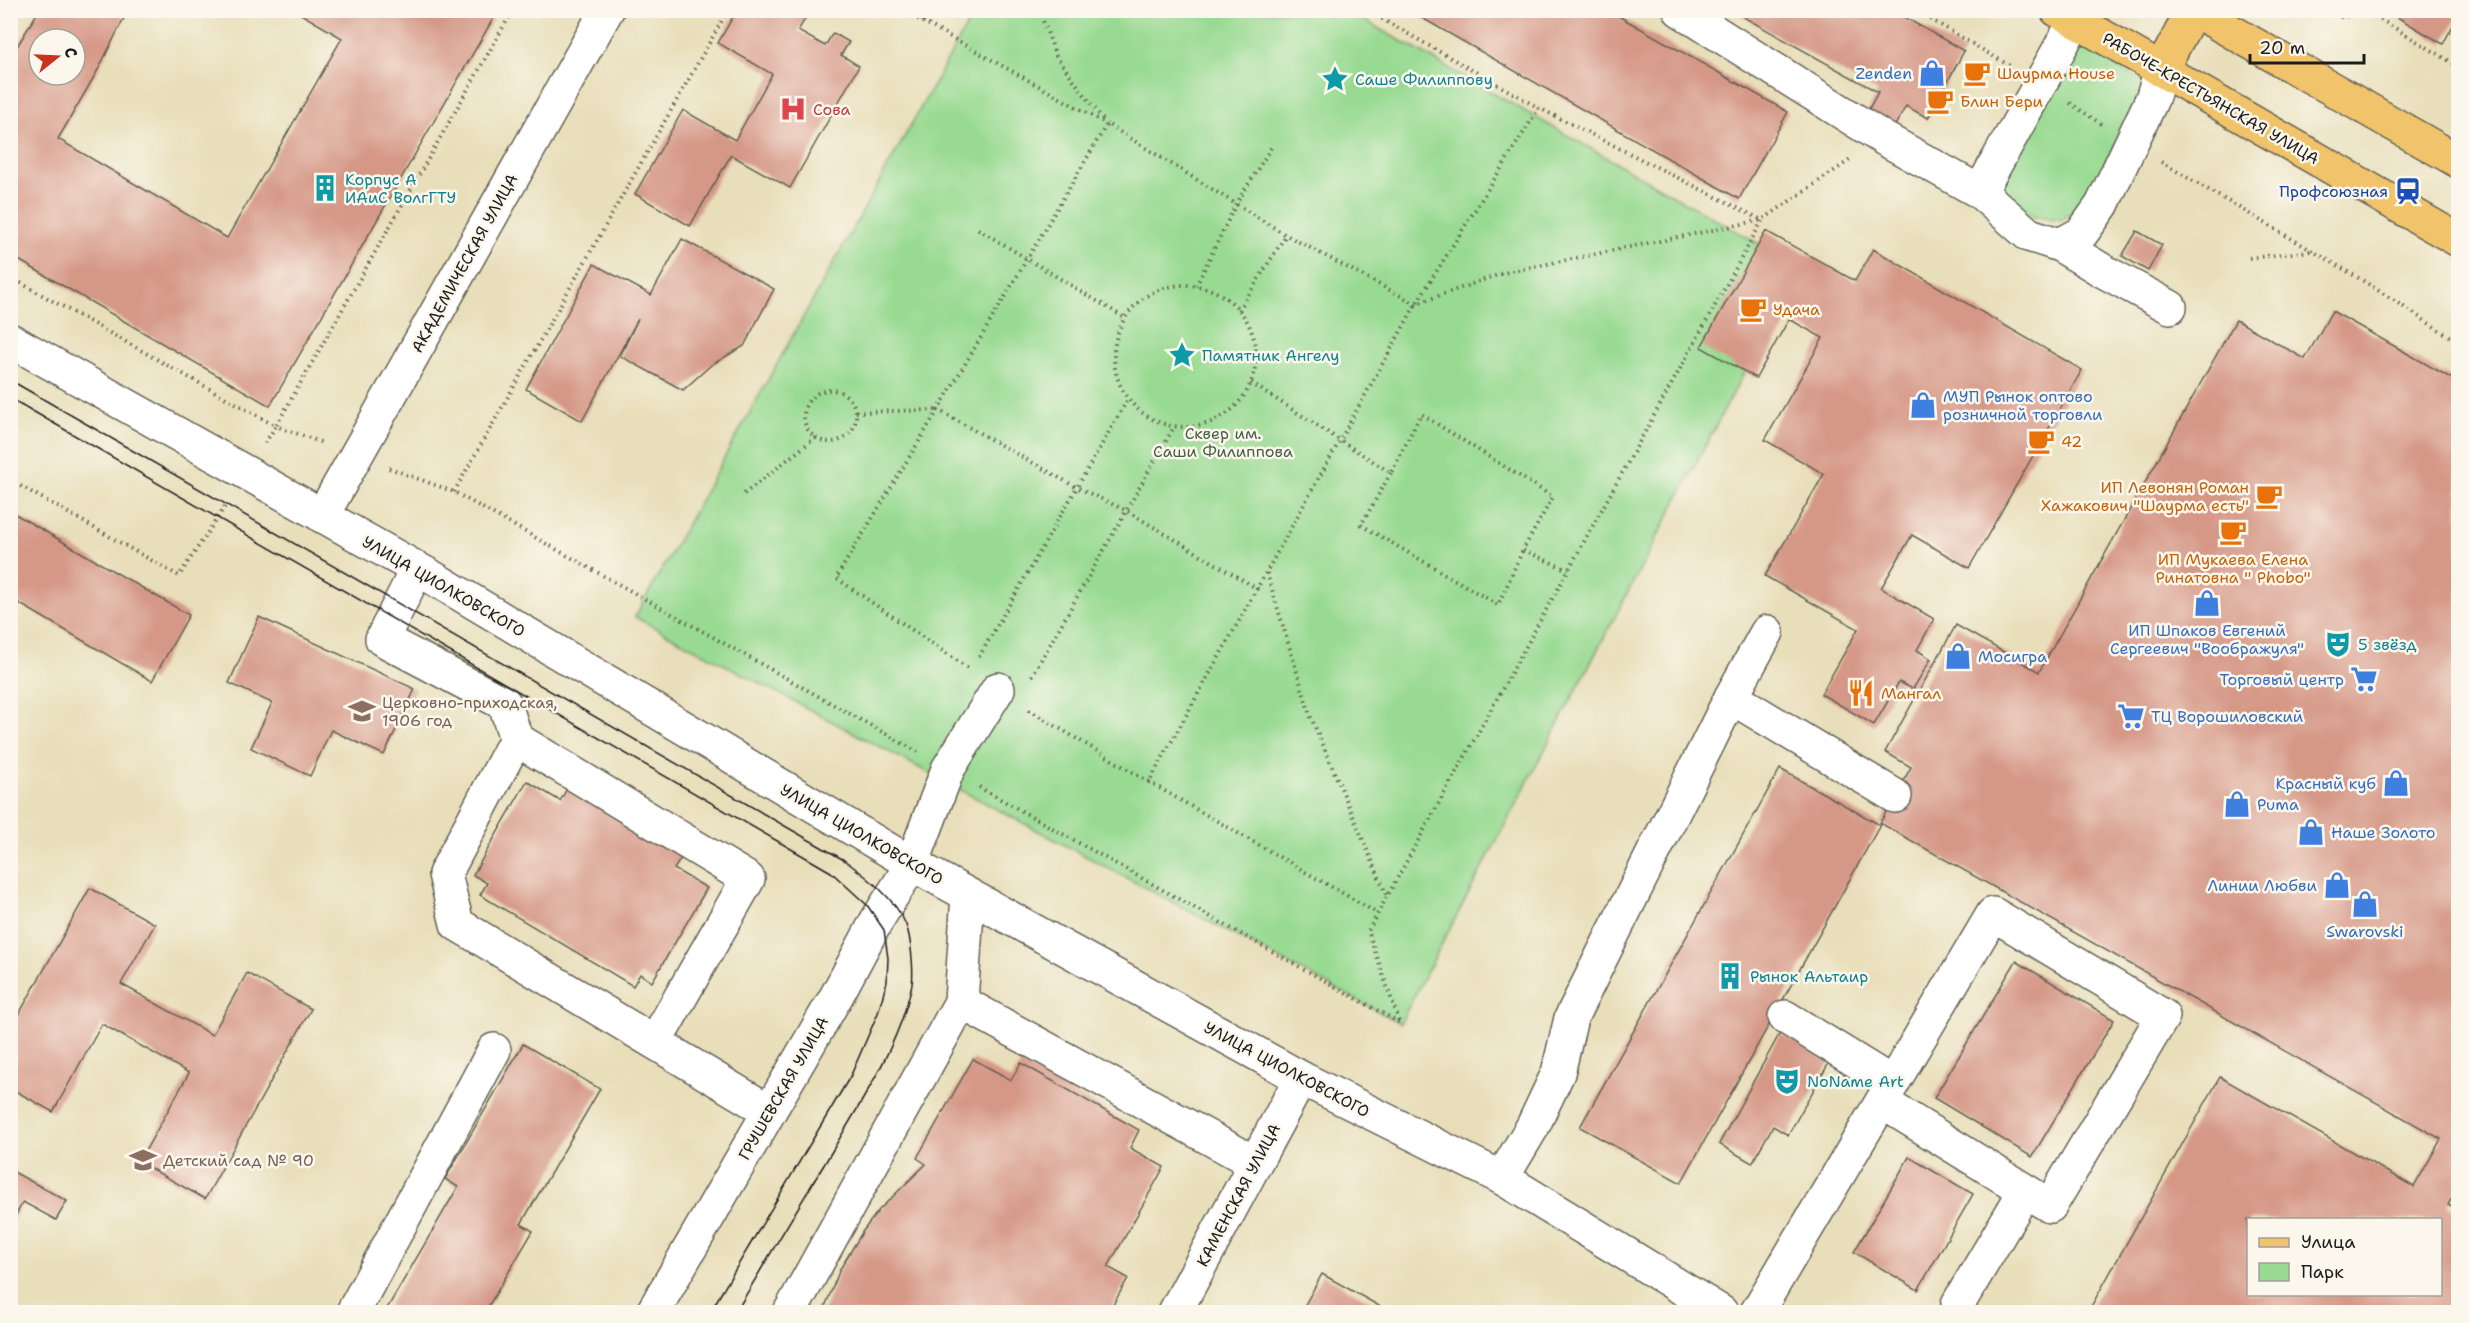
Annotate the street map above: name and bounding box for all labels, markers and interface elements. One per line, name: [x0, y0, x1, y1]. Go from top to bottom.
north arrow: [27, 27, 87, 87]
scale bar: [2250, 27, 2364, 65]
street label: РАБОЧЕ-КРЕСТЬЯНСКАЯ УЛИЦА: [2099, 28, 2323, 169]
text: 20 m: [2259, 36, 2305, 60]
text: С: [59, 45, 82, 61]
shop icon: Zenden: [1917, 58, 1947, 88]
cafe icon: Шаурма House: [1962, 58, 1992, 88]
place label: Zenden: [1855, 63, 1912, 84]
place label: Шаурма House: [1997, 63, 2115, 84]
place icon: Саше Филиппову: [1320, 64, 1350, 94]
place label: Саше Филиппову: [1355, 69, 1493, 90]
cafe icon: Блин Бери: [1925, 86, 1955, 116]
place label: Блин Бери: [1960, 91, 2043, 112]
hospital icon: Сова: [778, 94, 808, 124]
place label: Сова: [813, 99, 851, 120]
place label: Корпус А ИАиС ВолгГТУ: [345, 169, 456, 208]
street label: АКАДЕМИЧЕСКАЯ УЛИЦА: [406, 170, 522, 356]
building icon: Корпус А ИАиС ВолгГТУ: [310, 173, 340, 203]
station icon: Профсоюзная: [2393, 176, 2423, 206]
place label: Профсоюзная: [2279, 181, 2388, 202]
cafe icon: Удача: [1738, 294, 1768, 324]
place label: Удача: [1773, 299, 1820, 320]
place icon: Памятник Ангелу: [1167, 340, 1197, 370]
place label: Памятник Ангелу: [1202, 345, 1339, 366]
place label: МУП Рынок оптово розничной торговли: [1943, 386, 2103, 425]
shop icon: МУП Рынок оптово розничной торговли: [1908, 390, 1938, 420]
park label: Сквер им. Саши Филиппова: [1153, 423, 1293, 462]
cafe icon: 42: [2026, 426, 2056, 456]
place label: 42: [2061, 431, 2082, 452]
place label: ИП Левонян Роман Хажакович "Шаурма есть": [2041, 477, 2249, 516]
cafe icon: ИП Левонян Роман Хажакович "Шаурма есть": [2254, 481, 2284, 511]
cafe icon: ИП Мукаева Елена Ринатовна " Phobo": [2218, 517, 2248, 547]
street label: УЛИЦА ЦИОЛКОВСКОГО: [359, 531, 529, 642]
place label: ИП Мукаева Елена Ринатовна " Phobo": [2155, 549, 2311, 588]
shop icon: ИП Шпаков Евгений Сергеевич "Воображуля": [2192, 588, 2222, 618]
place label: ИП Шпаков Евгений Сергеевич "Воображуля": [2110, 620, 2304, 659]
theatre icon: 5 звёзд: [2323, 629, 2353, 659]
place label: 5 звёзд: [2358, 634, 2417, 655]
shop icon: Мосигра: [1943, 641, 1973, 671]
place label: Мосигра: [1978, 646, 2047, 667]
supermarket icon: Торговый центр: [2349, 664, 2379, 694]
place label: Торговый центр: [2220, 669, 2344, 690]
restaurant icon: Мангал: [1846, 678, 1876, 708]
place label: Мангал: [1881, 683, 1941, 704]
place label: Церковно-приходская, 1906 год: [382, 692, 558, 731]
school or university icon: Церковно-приходская, 1906 год: [347, 696, 377, 726]
supermarket icon: ТЦ Ворошиловский: [2116, 701, 2146, 731]
place label: ТЦ Ворошиловский: [2151, 706, 2303, 727]
shop icon: Красный куб: [2381, 768, 2411, 798]
place label: Красный куб: [2275, 773, 2376, 794]
street label: УЛИЦА ЦИОЛКОВСКОГО: [777, 779, 947, 890]
shop icon: Puma: [2222, 789, 2252, 819]
place label: Puma: [2257, 794, 2299, 815]
shop icon: Наше Золото: [2296, 817, 2326, 847]
place label: Наше Золото: [2331, 822, 2435, 843]
shop icon: Линии Любви: [2322, 870, 2352, 900]
place label: Линии Любви: [2208, 875, 2317, 896]
shop icon: Swarovski: [2350, 889, 2380, 919]
place label: Swarovski: [2326, 921, 2404, 942]
building icon: Рынок Альтаир: [1715, 961, 1745, 991]
place label: Рынок Альтаир: [1750, 966, 1868, 987]
street label: ГРУШЕВСКАЯ УЛИЦА: [734, 1013, 833, 1164]
street label: УЛИЦА ЦИОЛКОВСКОГО: [1200, 1017, 1373, 1122]
theatre icon: NoName Art: [1772, 1066, 1802, 1096]
place label: NoName Art: [1807, 1071, 1904, 1092]
street label: КАМЕНСКАЯ УЛИЦА: [1192, 1120, 1285, 1270]
school or university icon: Детский сад № 90: [128, 1145, 158, 1175]
place label: Детский сад № 90: [163, 1150, 314, 1171]
legend: [2247, 1218, 2442, 1296]
text: Улица: [2301, 1230, 2355, 1254]
text: Парк: [2301, 1260, 2344, 1284]

